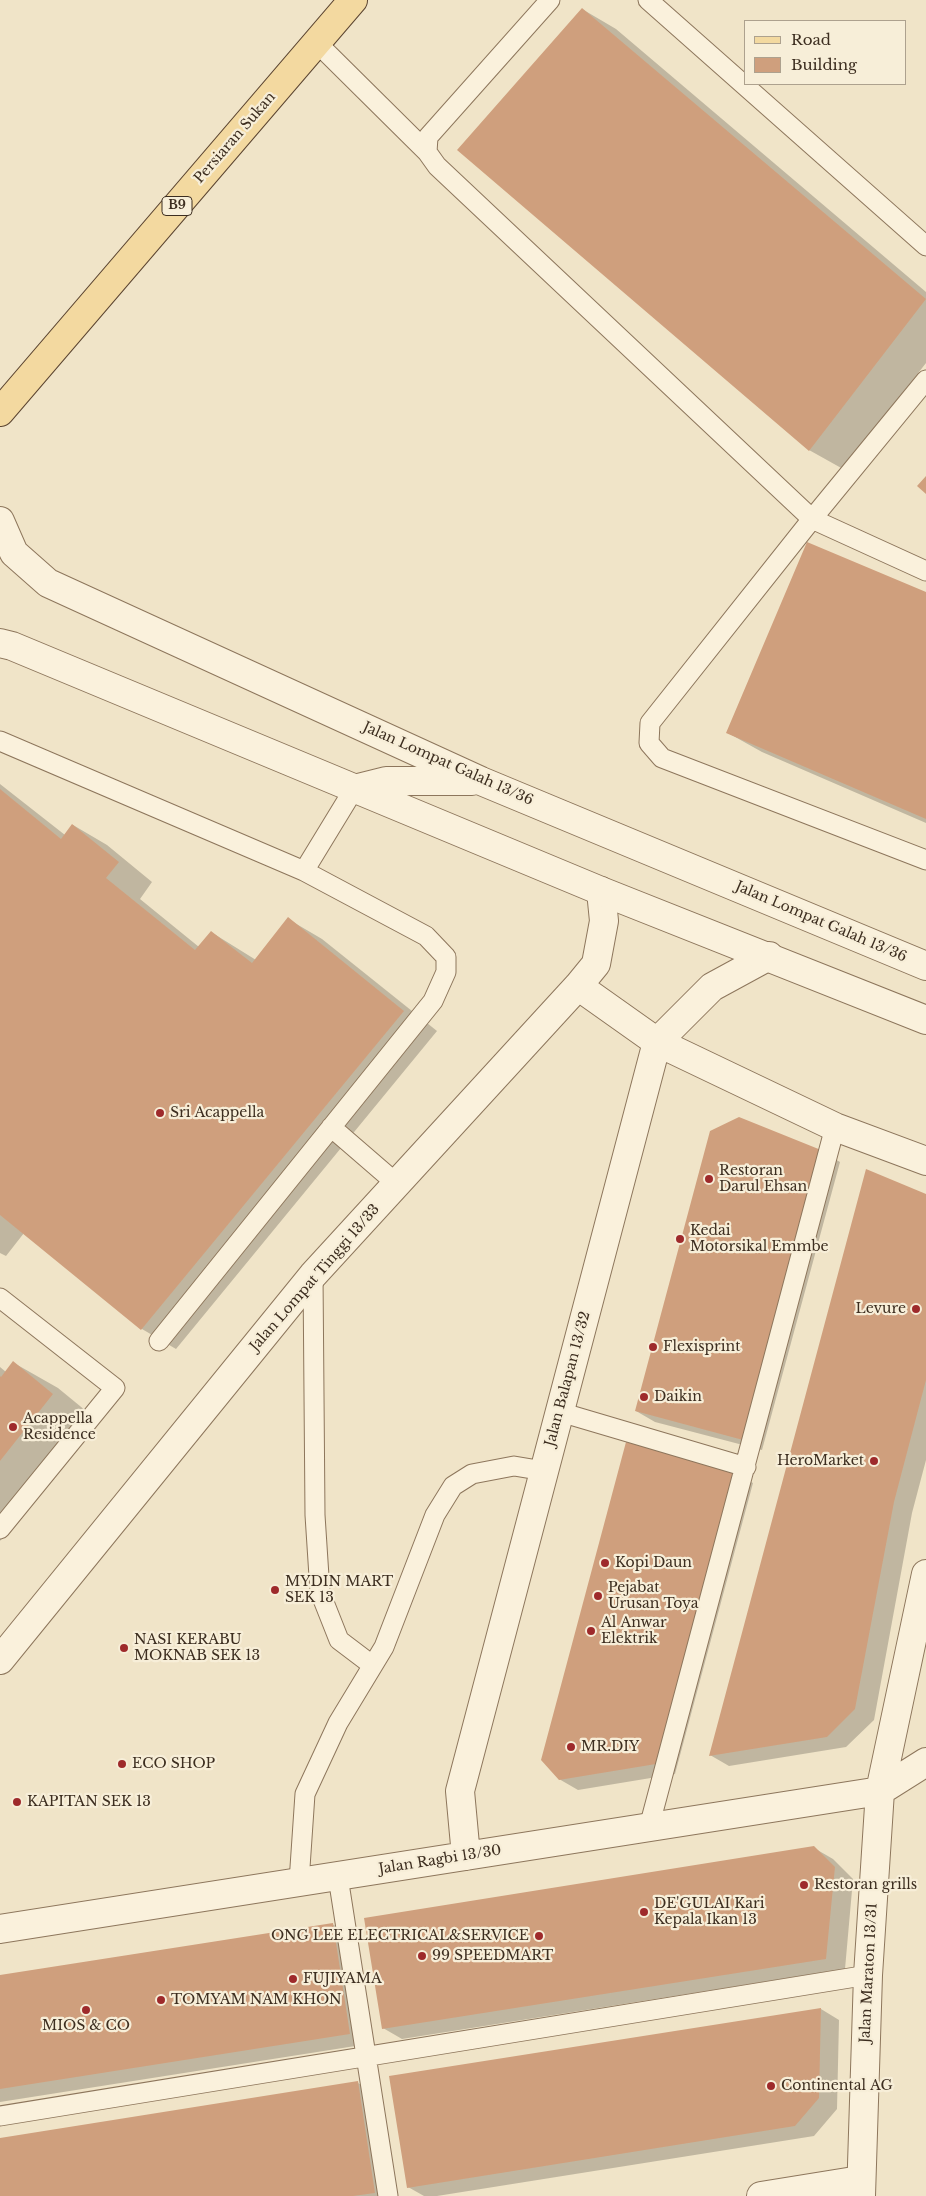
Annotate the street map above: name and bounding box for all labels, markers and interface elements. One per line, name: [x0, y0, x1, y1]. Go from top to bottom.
legend: [744, 20, 906, 85]
text: Road: [791, 30, 831, 49]
text: Building: [791, 55, 857, 74]
street label: Persiaran Sukan: [191, 89, 279, 187]
road number: B9: [162, 197, 192, 216]
street label: Jalan Lompat Galah 13/36: [360, 719, 536, 809]
street label: Jalan Lompat Galah 13/36: [733, 878, 909, 966]
place label: Sri Acappella: [170, 1105, 264, 1121]
marker: Sri Acappella: [154, 1107, 166, 1119]
place label: Restoran Darul Ehsan: [719, 1163, 807, 1196]
marker: Restoran Darul Ehsan: [703, 1173, 715, 1185]
street label: Jalan Lompat Tinggi 13/33: [247, 1201, 383, 1355]
place label: Kedai Motorsikal Emmbe: [690, 1223, 829, 1256]
marker: Kedai Motorsikal Emmbe: [674, 1233, 686, 1245]
place label: Levure: [856, 1301, 906, 1317]
marker: Levure: [910, 1303, 922, 1315]
street label: Jalan Balapan 13/32: [542, 1310, 594, 1448]
place label: Flexisprint: [663, 1339, 740, 1355]
marker: Flexisprint: [647, 1341, 659, 1353]
place label: Daikin: [654, 1389, 702, 1405]
marker: Daikin: [638, 1391, 650, 1403]
place label: Acappella Residence: [23, 1411, 96, 1444]
marker: Acappella Residence: [7, 1421, 19, 1433]
place label: HeroMarket: [777, 1453, 864, 1469]
marker: HeroMarket: [868, 1455, 880, 1467]
place label: Kopi Daun: [615, 1555, 692, 1571]
marker: Kopi Daun: [599, 1557, 611, 1569]
place label: MYDIN MART SEK 13: [285, 1574, 393, 1606]
place label: Pejabat Urusan Toya: [608, 1580, 699, 1612]
marker: MYDIN MART SEK 13: [269, 1584, 281, 1596]
marker: Pejabat Urusan Toya: [592, 1590, 604, 1602]
place label: Al Anwar Elektrik: [601, 1615, 667, 1648]
marker: Al Anwar Elektrik: [585, 1625, 597, 1637]
place label: NASI KERABU MOKNAB SEK 13: [134, 1632, 260, 1664]
marker: NASI KERABU MOKNAB SEK 13: [118, 1642, 130, 1654]
place label: MR.DIY: [581, 1739, 639, 1755]
marker: MR.DIY: [565, 1741, 577, 1753]
place label: ECO SHOP: [132, 1756, 215, 1772]
marker: ECO SHOP: [116, 1758, 128, 1770]
place label: KAPITAN SEK 13: [27, 1794, 151, 1810]
marker: KAPITAN SEK 13: [11, 1796, 23, 1808]
street label: Jalan Ragbi 13/30: [378, 1842, 502, 1878]
place label: Restoran grills: [814, 1877, 917, 1893]
marker: Restoran grills: [798, 1879, 810, 1891]
place label: DE'GULAI Kari Kepala Ikan 13: [654, 1896, 764, 1928]
street label: Jalan Maraton 13/31: [857, 1902, 881, 2044]
marker: DE'GULAI Kari Kepala Ikan 13: [638, 1906, 650, 1918]
place label: ONG LEE ELECTRICAL&SERVICE: [271, 1928, 529, 1944]
marker: ONG LEE ELECTRICAL&SERVICE: [533, 1930, 545, 1942]
place label: 99 SPEEDMART: [432, 1948, 553, 1964]
marker: 99 SPEEDMART: [416, 1950, 428, 1962]
place label: FUJIYAMA: [303, 1971, 382, 1987]
marker: FUJIYAMA: [287, 1973, 299, 1985]
place label: TOMYAM NAM KHON: [171, 1992, 342, 2008]
marker: TOMYAM NAM KHON: [155, 1994, 167, 2006]
marker: MIOS & CO: [80, 2004, 92, 2016]
place label: MIOS & CO: [42, 2018, 130, 2034]
place label: Continental AG: [781, 2078, 893, 2094]
marker: Continental AG: [765, 2080, 777, 2092]

